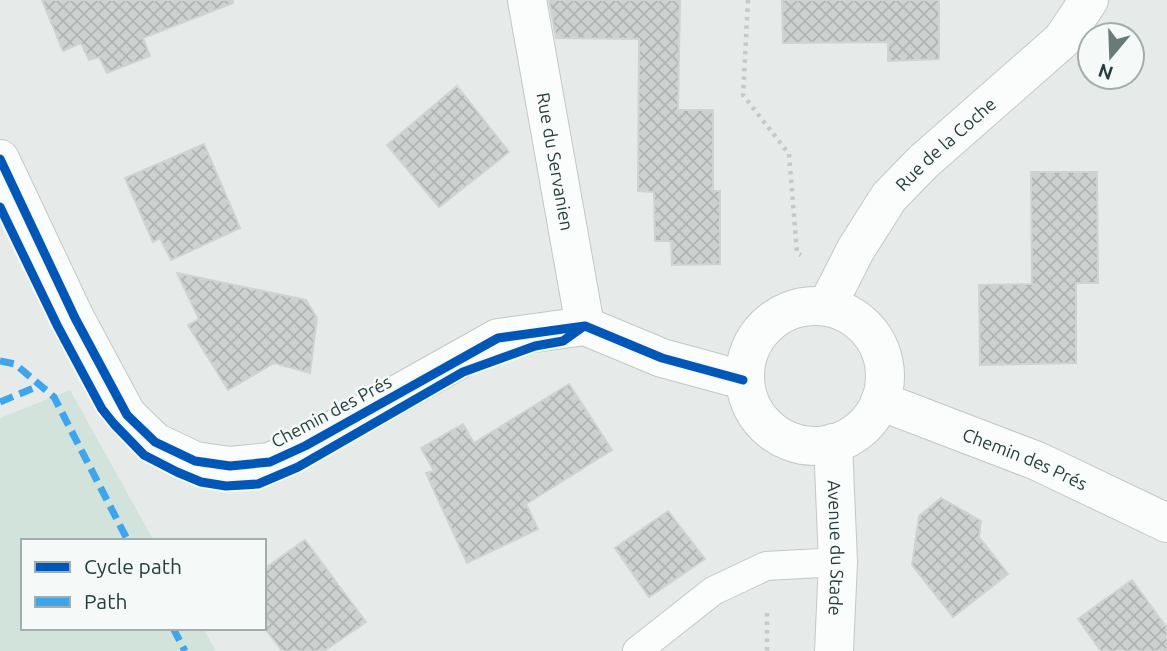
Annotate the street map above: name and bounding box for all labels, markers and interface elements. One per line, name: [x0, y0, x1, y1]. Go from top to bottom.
north arrow: [1076, 21, 1146, 91]
text: N: [1095, 59, 1116, 85]
street label: Rue du Servanien: [534, 91, 578, 232]
street label: Rue de la Coche: [891, 93, 999, 194]
street label: Chemin des Prés: [267, 371, 395, 451]
street label: Chemin des Prés: [960, 424, 1091, 494]
street label: Avenue du Stade: [825, 480, 848, 616]
legend: [21, 539, 266, 630]
text: Cycle path: [84, 554, 182, 578]
text: Path: [84, 589, 127, 613]

